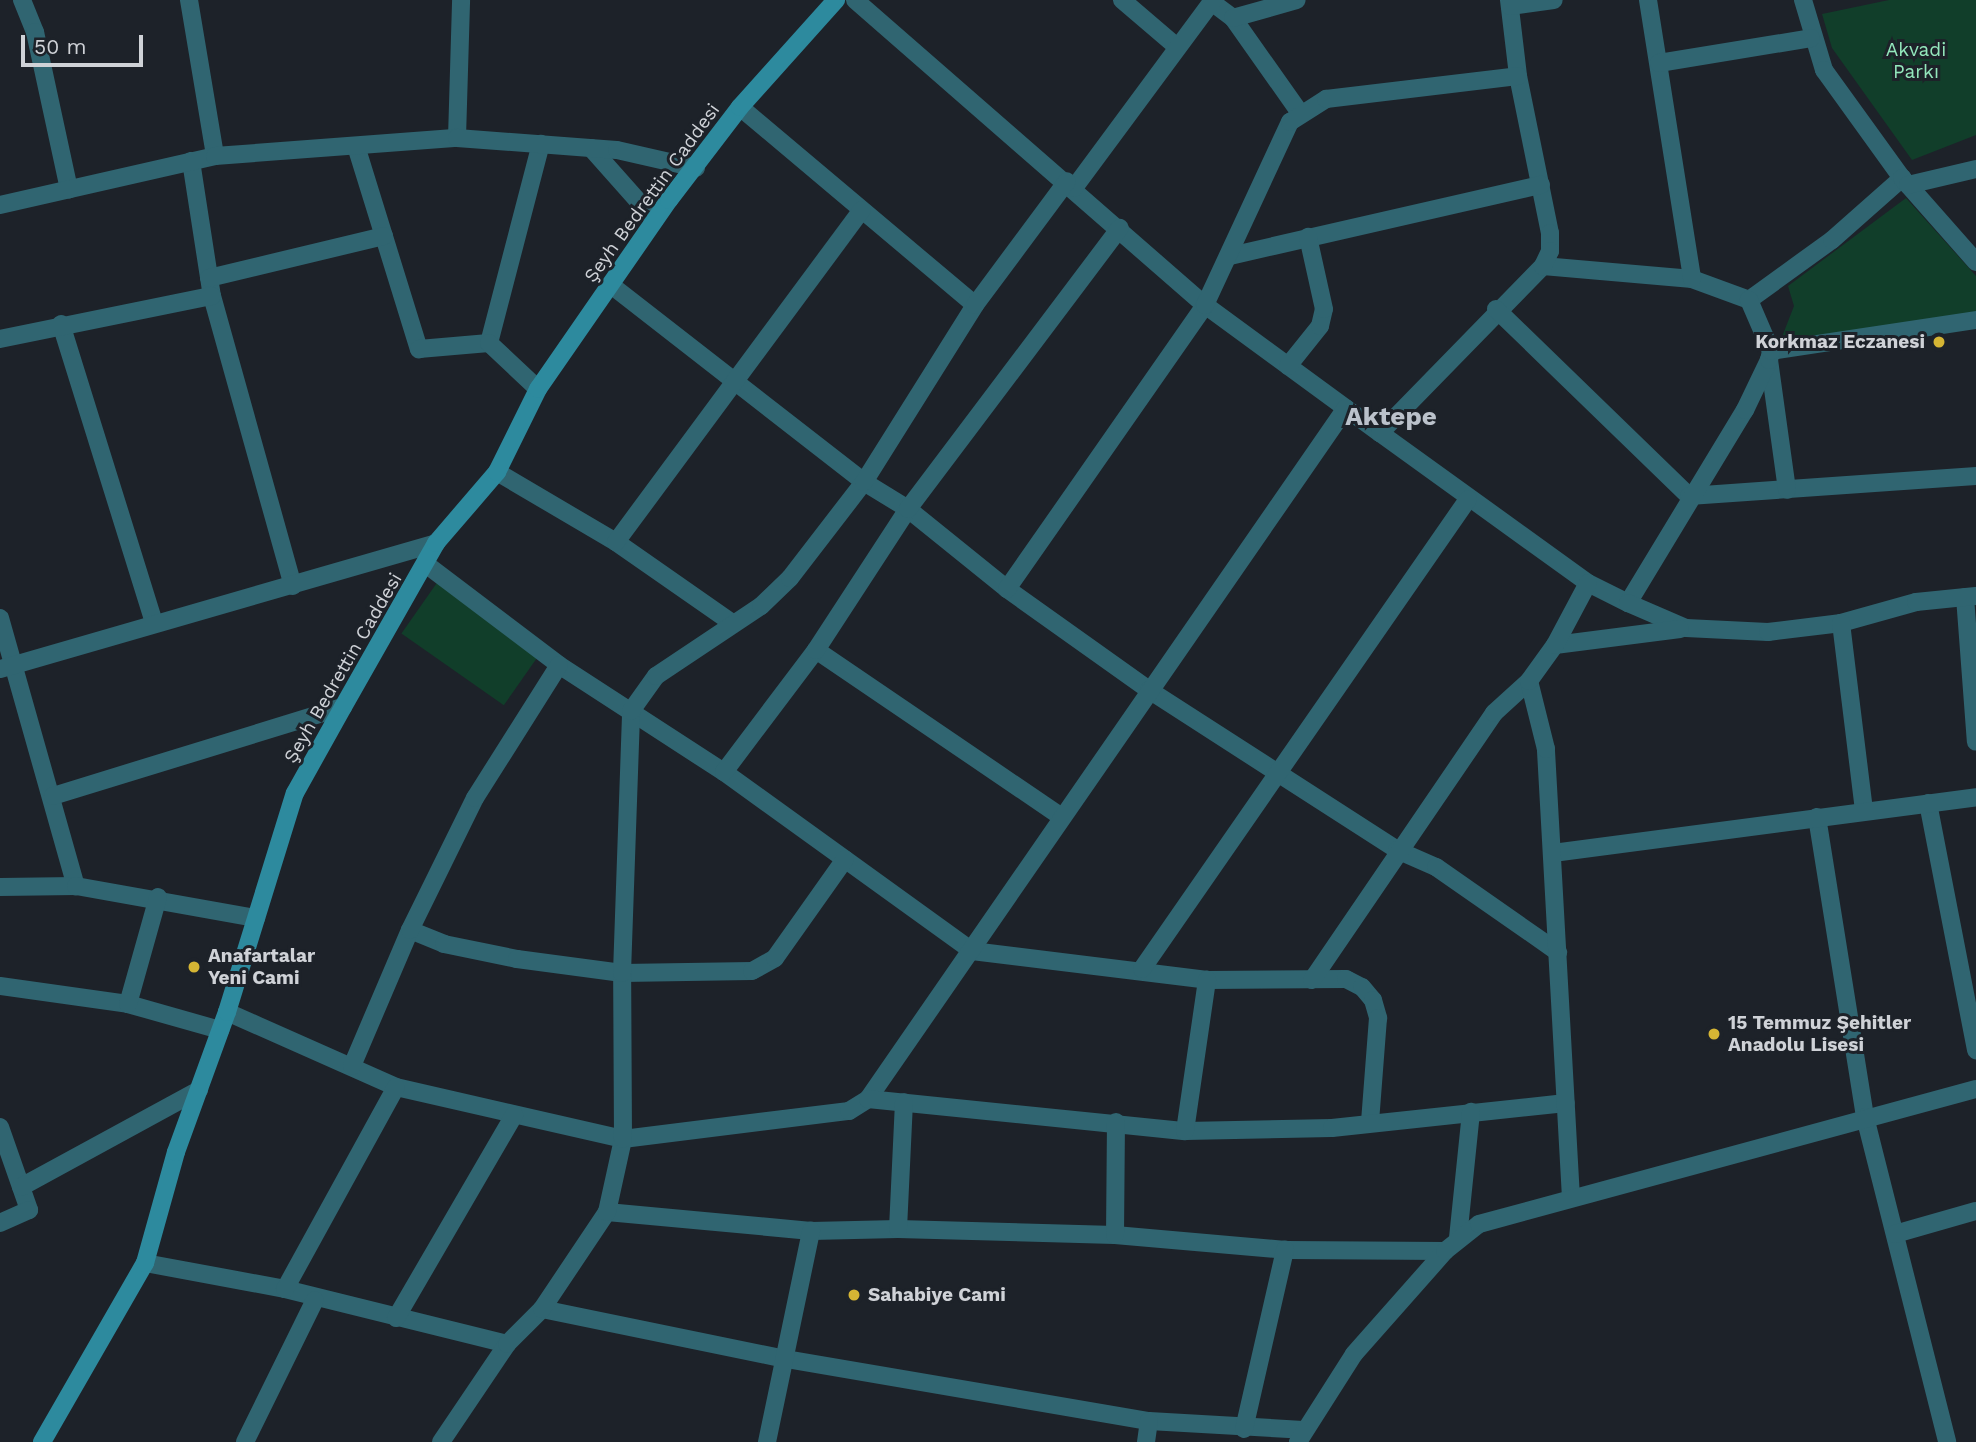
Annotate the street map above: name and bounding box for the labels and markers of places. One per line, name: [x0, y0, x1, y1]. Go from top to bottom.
place label: Korkmaz Eczanesi: [1755, 331, 1925, 353]
marker: Korkmaz Eczanesi: [1931, 334, 1947, 350]
place label: Anafartalar Yeni Cami: [208, 945, 315, 989]
marker: Anafartalar Yeni Cami: [186, 959, 202, 975]
place label: 15 Temmuz Şehitler Anadolu Lisesi: [1728, 1012, 1911, 1056]
marker: 15 Temmuz Şehitler Anadolu Lisesi: [1706, 1026, 1722, 1042]
place label: Sahabiye Cami: [868, 1284, 1006, 1306]
marker: Sahabiye Cami: [846, 1287, 862, 1303]

